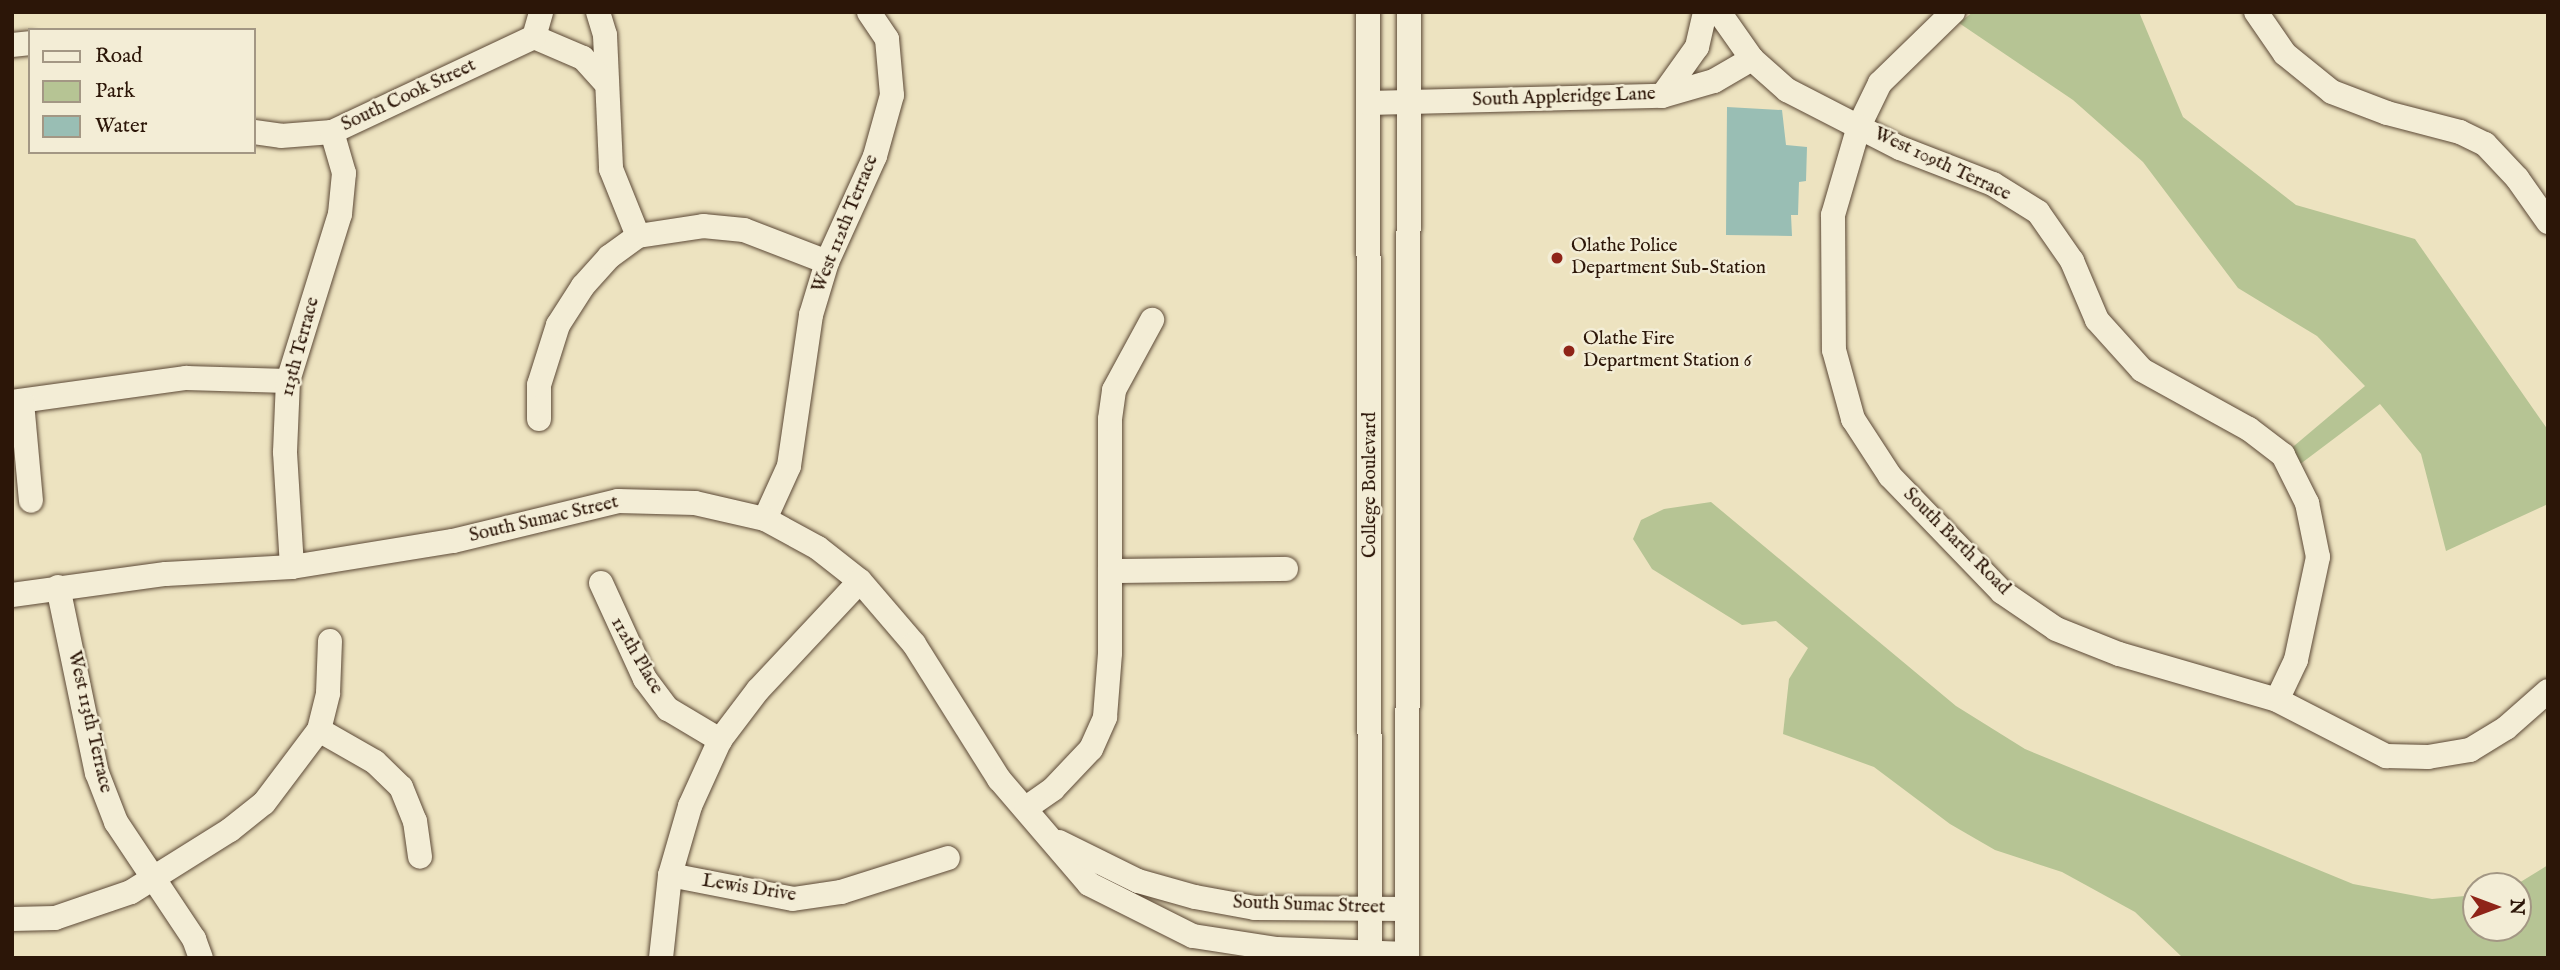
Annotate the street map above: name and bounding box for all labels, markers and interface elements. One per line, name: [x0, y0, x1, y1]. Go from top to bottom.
legend: [28, 28, 256, 154]
text: Road: [95, 43, 142, 70]
street label: South Cook Street: [338, 55, 480, 137]
text: Park: [95, 78, 135, 105]
street label: South Appleridge Lane: [1472, 83, 1656, 113]
text: Water: [95, 113, 147, 140]
street label: West 109th Terrace: [1870, 123, 2014, 207]
street label: West 112th Terrace: [808, 152, 884, 296]
place label: Olathe Police Department Sub-Station: [1571, 236, 1766, 280]
marker: Olathe Police Department Sub-Station: [1549, 250, 1565, 266]
street label: 113th Terrace: [277, 295, 325, 399]
place label: Olathe Fire Department Station 6: [1583, 329, 1751, 373]
marker: Olathe Fire Department Station 6: [1561, 343, 1577, 359]
street label: College Boulevard: [1360, 412, 1382, 558]
street label: South Barth Road: [1898, 484, 2014, 600]
street label: South Sumac Street: [467, 492, 621, 548]
street label: 112th Place: [605, 613, 667, 699]
street label: West 113th Terrace: [62, 649, 116, 795]
street label: Lewis Drive: [700, 870, 798, 908]
north arrow: [2462, 872, 2532, 942]
street label: South Sumac Street: [1232, 892, 1386, 920]
text: N: [2504, 899, 2528, 915]

